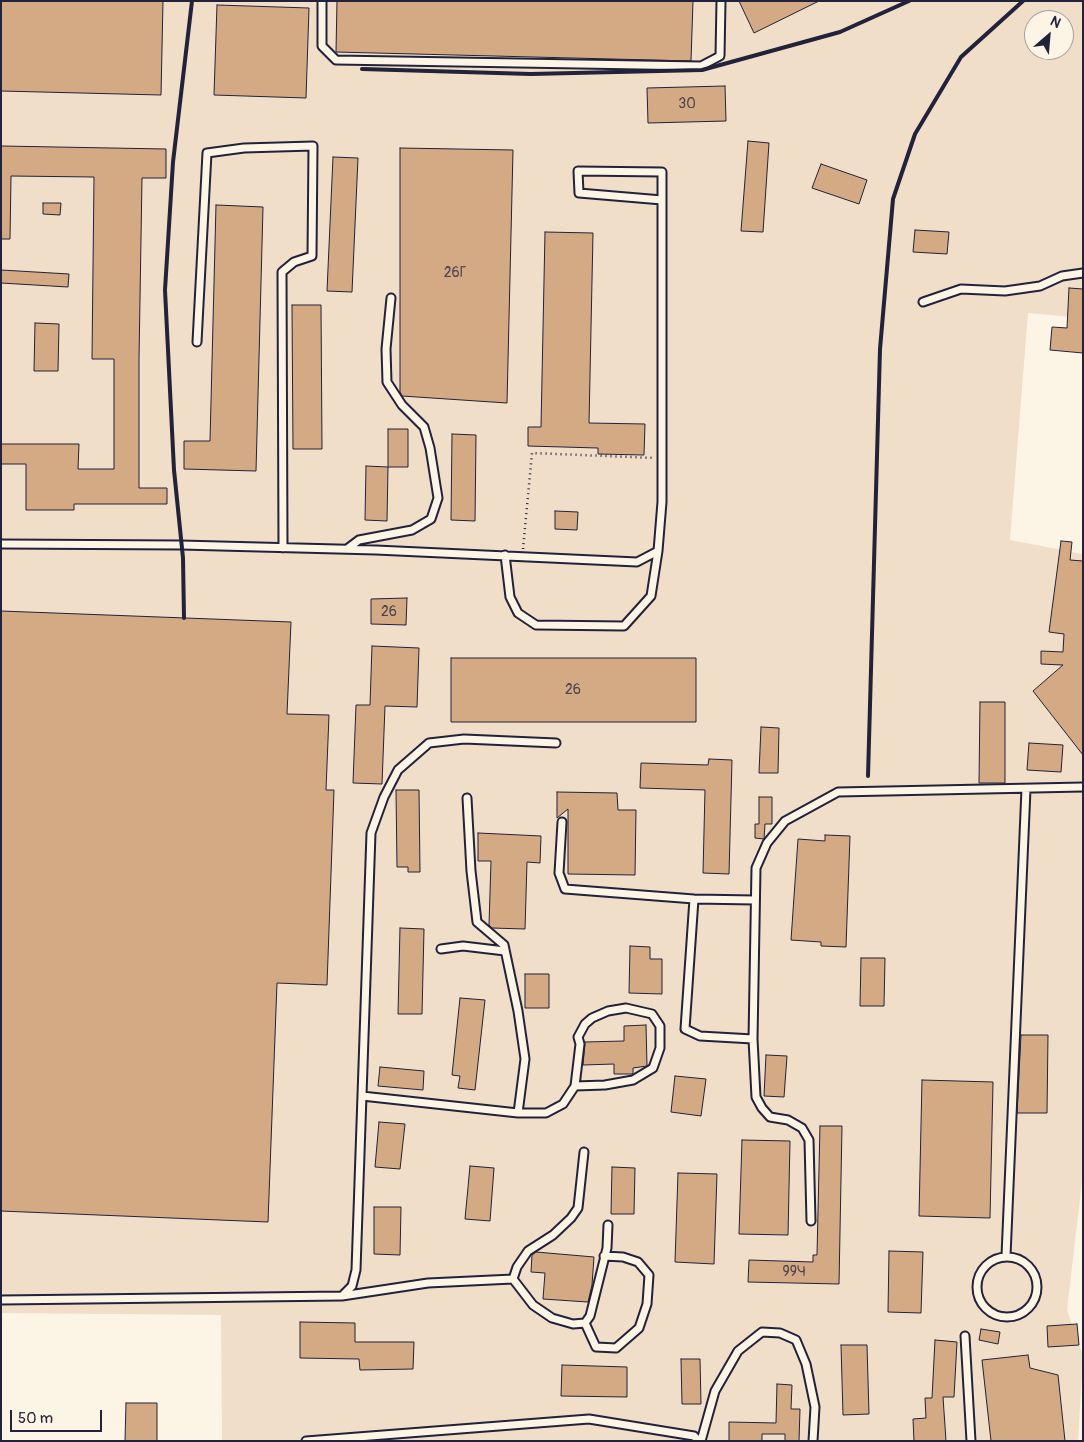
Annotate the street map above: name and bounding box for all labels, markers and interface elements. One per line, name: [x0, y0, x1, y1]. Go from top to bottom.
north arrow: [1024, 10, 1074, 60]
text: N: [1048, 12, 1064, 32]
house number: 30: [678, 96, 696, 112]
house number: 26Г: [444, 265, 466, 281]
house number: 26: [381, 604, 397, 620]
house number: 26: [565, 682, 581, 698]
house number: 99Ч: [783, 1264, 805, 1280]
scale bar: [12, 1400, 105, 1432]
text: 50 m: [18, 1409, 53, 1428]

